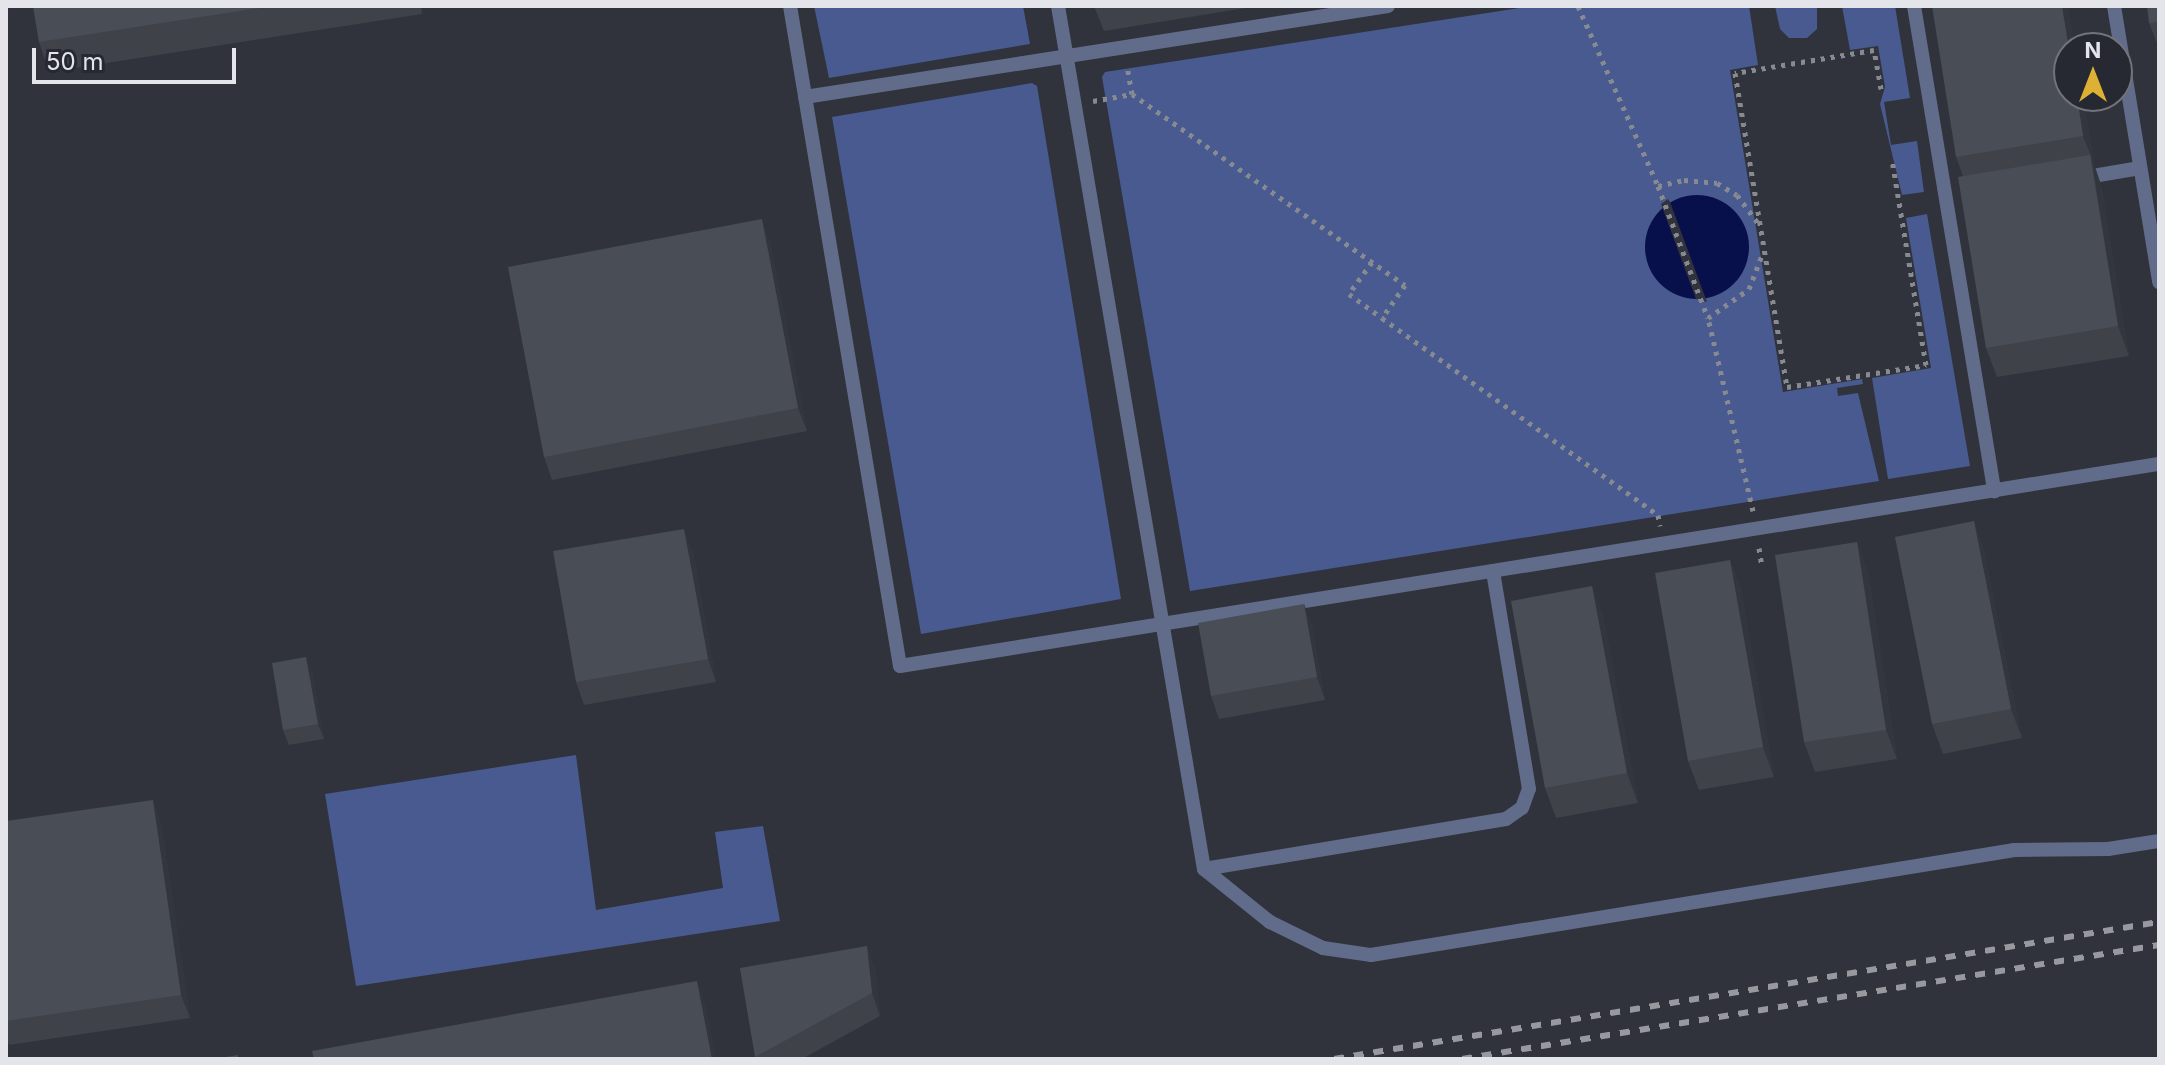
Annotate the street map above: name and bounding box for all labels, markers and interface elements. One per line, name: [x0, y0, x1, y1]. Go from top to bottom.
scale bar: [36, 32, 240, 82]
north arrow: [2053, 32, 2133, 112]
text: N: [2085, 37, 2101, 63]
text: 50 m: [46, 47, 104, 76]

